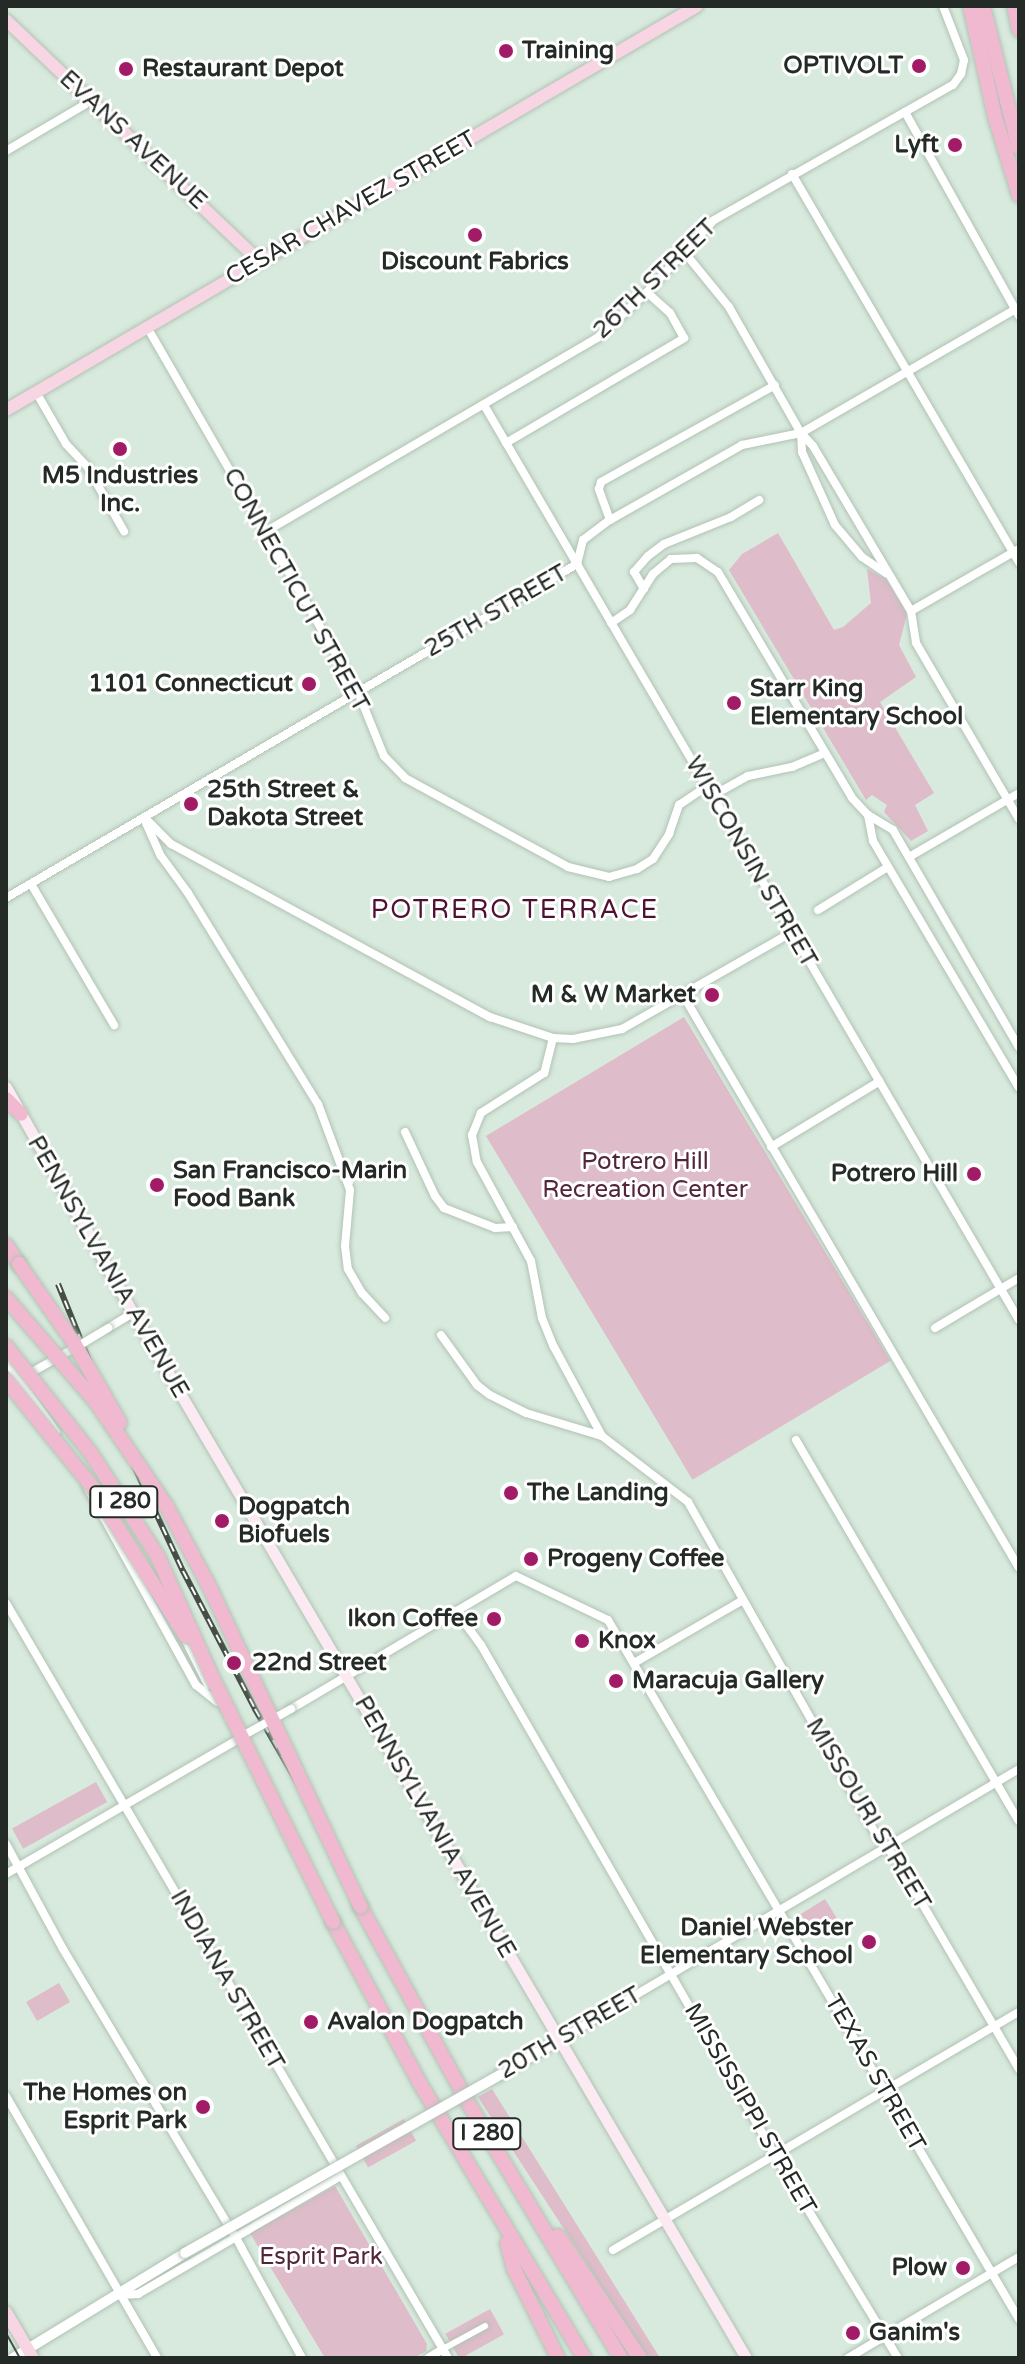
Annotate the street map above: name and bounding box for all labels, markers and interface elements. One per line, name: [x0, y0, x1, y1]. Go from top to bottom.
place label: Training: [522, 37, 614, 65]
marker: Training: [497, 42, 515, 60]
place label: OPTIVOLT: [783, 52, 903, 80]
place label: Restaurant Depot: [142, 55, 344, 83]
marker: OPTIVOLT: [910, 57, 928, 75]
marker: Restaurant Depot: [117, 60, 135, 78]
street label: EVANS AVENUE: [53, 64, 213, 216]
street label: CESAR CHAVEZ STREET: [221, 125, 481, 291]
place label: Lyft: [894, 131, 939, 159]
marker: Lyft: [946, 136, 964, 154]
street label: 26TH STREET: [587, 213, 723, 345]
marker: Discount Fabrics: [466, 226, 484, 244]
place label: Discount Fabrics: [381, 248, 569, 276]
marker: M5 Industries Inc.: [111, 440, 129, 458]
place label: M5 Industries Inc.: [42, 462, 198, 518]
street label: CONNECTICUT STREET: [217, 463, 375, 717]
street label: 25TH STREET: [420, 559, 572, 663]
place label: 1101 Connecticut: [88, 670, 293, 698]
marker: 1101 Connecticut: [300, 675, 318, 693]
place label: Starr King Elementary School: [750, 675, 963, 731]
marker: Starr King Elementary School: [725, 694, 743, 712]
street label: WISCONSIN STREET: [679, 751, 823, 973]
place label: 25th Street & Dakota Street: [207, 776, 363, 832]
marker: 25th Street & Dakota Street: [182, 795, 200, 813]
district label: POTRERO TERRACE: [371, 894, 659, 926]
place label: M & W Market: [531, 981, 696, 1009]
marker: M & W Market: [703, 986, 721, 1004]
street label: PENNSYLVANIA AVENUE: [21, 1131, 195, 1403]
park label: Potrero Hill Recreation Center: [542, 1148, 748, 1204]
place label: San Francisco-Marin Food Bank: [173, 1157, 407, 1213]
place label: Potrero Hill: [831, 1160, 958, 1188]
marker: Potrero Hill: [965, 1165, 983, 1183]
marker: San Francisco-Marin Food Bank: [148, 1176, 166, 1194]
place label: The Landing: [527, 1479, 669, 1507]
road number: I 280: [88, 1484, 160, 1520]
marker: The Landing: [502, 1484, 520, 1502]
place label: Dogpatch Biofuels: [238, 1493, 350, 1549]
marker: Dogpatch Biofuels: [213, 1512, 231, 1530]
place label: Progeny Coffee: [547, 1545, 724, 1573]
marker: Progeny Coffee: [522, 1550, 540, 1568]
place label: Ikon Coffee: [347, 1605, 478, 1633]
marker: Ikon Coffee: [485, 1610, 503, 1628]
place label: Knox: [598, 1627, 656, 1655]
marker: Knox: [573, 1632, 591, 1650]
place label: 22nd Street: [252, 1649, 387, 1677]
marker: 22nd Street: [223, 1652, 245, 1674]
place label: Maracuja Gallery: [632, 1667, 824, 1695]
marker: Maracuja Gallery: [607, 1672, 625, 1690]
street label: PENNSYLVANIA AVENUE: [348, 1691, 522, 1963]
street label: MISSOURI STREET: [799, 1713, 937, 1915]
street label: INDIANA STREET: [164, 1885, 290, 2075]
place label: Daniel Webster Elementary School: [640, 1914, 853, 1970]
marker: Daniel Webster Elementary School: [860, 1933, 878, 1951]
street label: 20TH STREET: [494, 1981, 646, 2085]
street label: TEXAS STREET: [818, 1989, 932, 2157]
street label: MISSISSIPPI STREET: [678, 1998, 822, 2220]
place label: Avalon Dogpatch: [327, 2008, 524, 2036]
marker: Avalon Dogpatch: [302, 2013, 320, 2031]
place label: The Homes on Esprit Park: [23, 2079, 187, 2135]
marker: The Homes on Esprit Park: [194, 2098, 212, 2116]
road number: I 280: [451, 2116, 523, 2152]
park label: Esprit Park: [259, 2243, 383, 2271]
place label: Plow: [892, 2254, 947, 2282]
marker: Plow: [954, 2259, 972, 2277]
place label: Ganim's: [869, 2319, 960, 2347]
marker: Ganim's: [844, 2324, 862, 2342]

